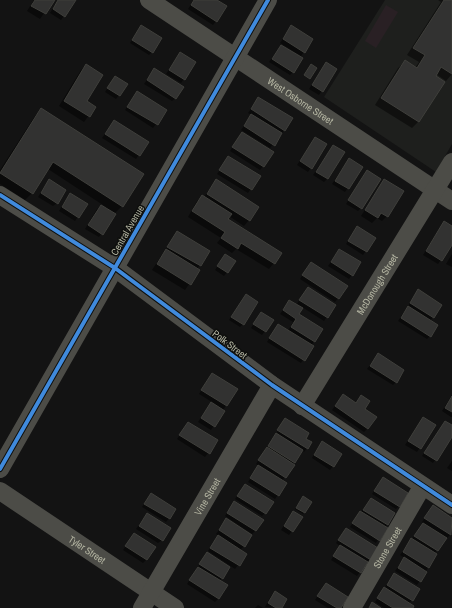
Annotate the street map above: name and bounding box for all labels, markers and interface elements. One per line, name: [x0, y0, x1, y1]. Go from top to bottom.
street label: West Osborne Street: [265, 74, 336, 128]
street label: Central Avenue: [108, 202, 147, 258]
street label: McDonough Street: [354, 251, 401, 317]
street label: Polk Street: [210, 327, 250, 362]
street label: Vine Street: [191, 475, 224, 518]
street label: Stone Street: [370, 524, 405, 571]
street label: Tyler Street: [66, 533, 109, 567]

